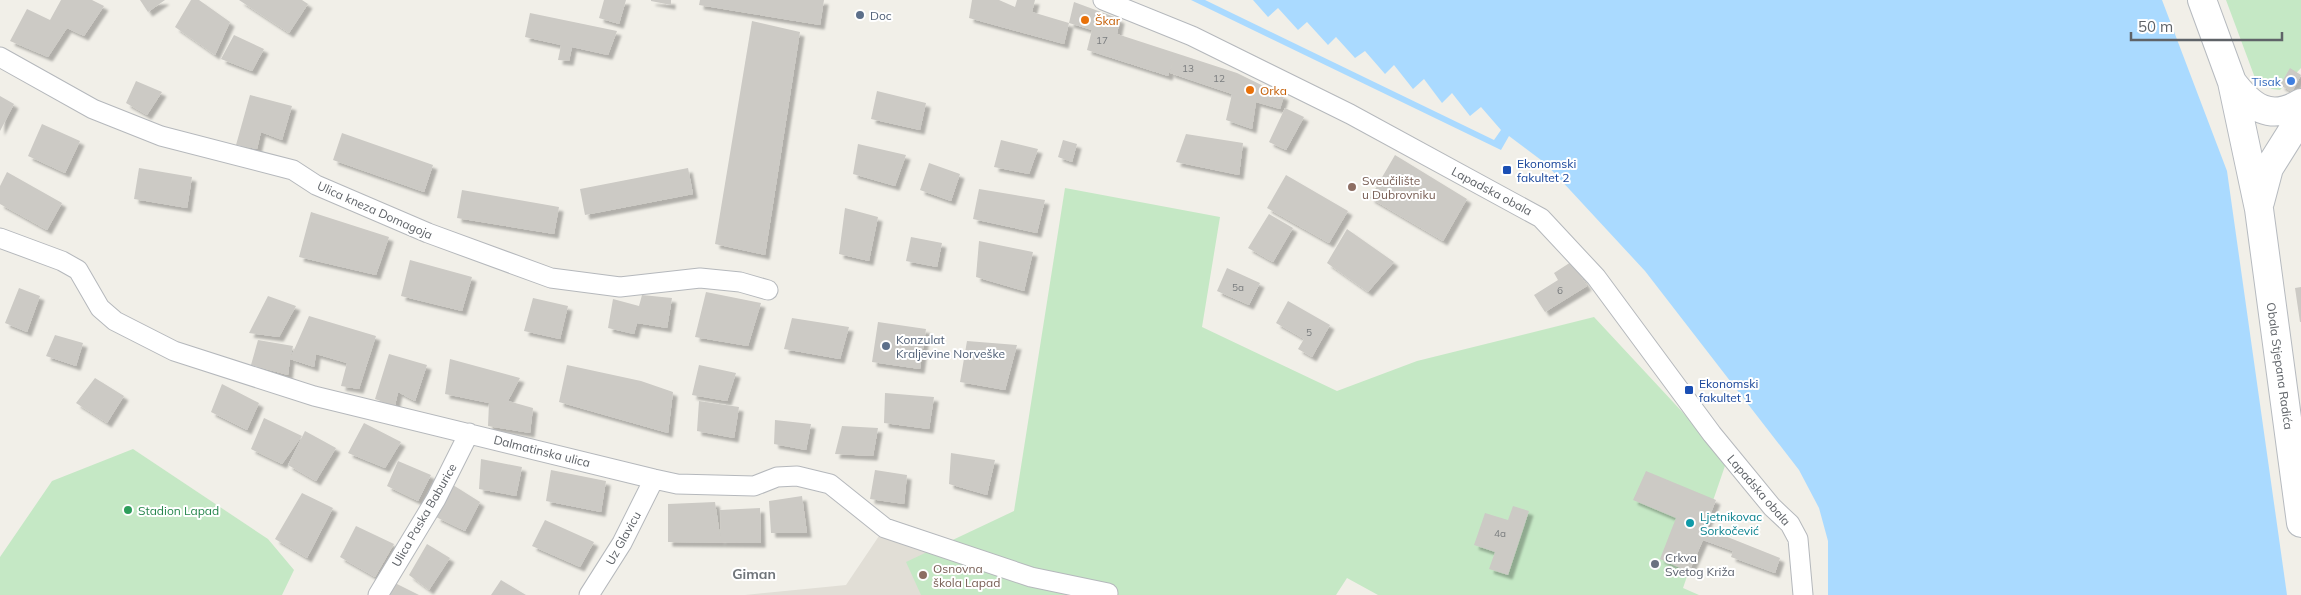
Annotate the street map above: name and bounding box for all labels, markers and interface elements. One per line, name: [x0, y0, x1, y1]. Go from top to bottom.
place label: Doc: [870, 8, 892, 23]
marker: Doc: [854, 9, 866, 21]
scale bar: [2131, 10, 2282, 42]
place label: Škar: [1095, 13, 1121, 28]
marker: Škar: [1079, 14, 1091, 26]
text: 50 m: [2138, 17, 2173, 36]
house number: 17: [1096, 34, 1108, 47]
house number: 13: [1182, 62, 1194, 75]
house number: 12: [1213, 72, 1225, 85]
place label: Tisak: [2252, 74, 2282, 89]
marker: Tisak: [2285, 75, 2297, 87]
place label: Orka: [1260, 83, 1287, 98]
marker: Orka: [1244, 84, 1256, 96]
place label: Ekonomski fakultet 2: [1517, 156, 1576, 185]
street label: Lapadska obala: [1449, 163, 1535, 219]
marker: Ekonomski fakultet 2: [1501, 164, 1513, 176]
place label: Sveučilište u Dubrovniku: [1362, 173, 1436, 202]
street label: Ulica kneza Domagoja: [315, 178, 435, 242]
marker: Sveučilište u Dubrovniku: [1346, 181, 1358, 193]
house number: 5a: [1232, 281, 1244, 294]
house number: 6: [1557, 284, 1563, 297]
street label: Obala Stjepana Radića: [2264, 301, 2296, 431]
house number: 5: [1306, 326, 1312, 339]
place label: Konzulat Kraljevine Norveške: [896, 332, 1005, 361]
marker: Konzulat Kraljevine Norveške: [880, 340, 892, 352]
place label: Ekonomski fakultet 1: [1699, 376, 1758, 405]
marker: Ekonomski fakultet 1: [1683, 384, 1695, 396]
street label: Dalmatinska ulica: [492, 432, 592, 470]
street label: Lapadska obala: [1724, 451, 1794, 529]
street label: Ulica Paska Baburice: [388, 461, 460, 569]
place label: Stadion Lapad: [138, 503, 219, 518]
marker: Stadion Lapad: [122, 504, 134, 516]
street label: Uz Glavicu: [602, 509, 644, 567]
place label: Ljetnikovac Sorkočević: [1700, 509, 1762, 538]
marker: Ljetnikovac Sorkočević: [1684, 517, 1696, 529]
house number: 4a: [1494, 527, 1506, 540]
place label: Crkva Svetog Križa: [1665, 550, 1735, 579]
marker: Crkva Svetog Križa: [1649, 558, 1661, 570]
place label: Osnovna škola Lapad: [933, 561, 1000, 590]
district label: Giman: [732, 565, 776, 583]
marker: Osnovna škola Lapad: [917, 569, 929, 581]

